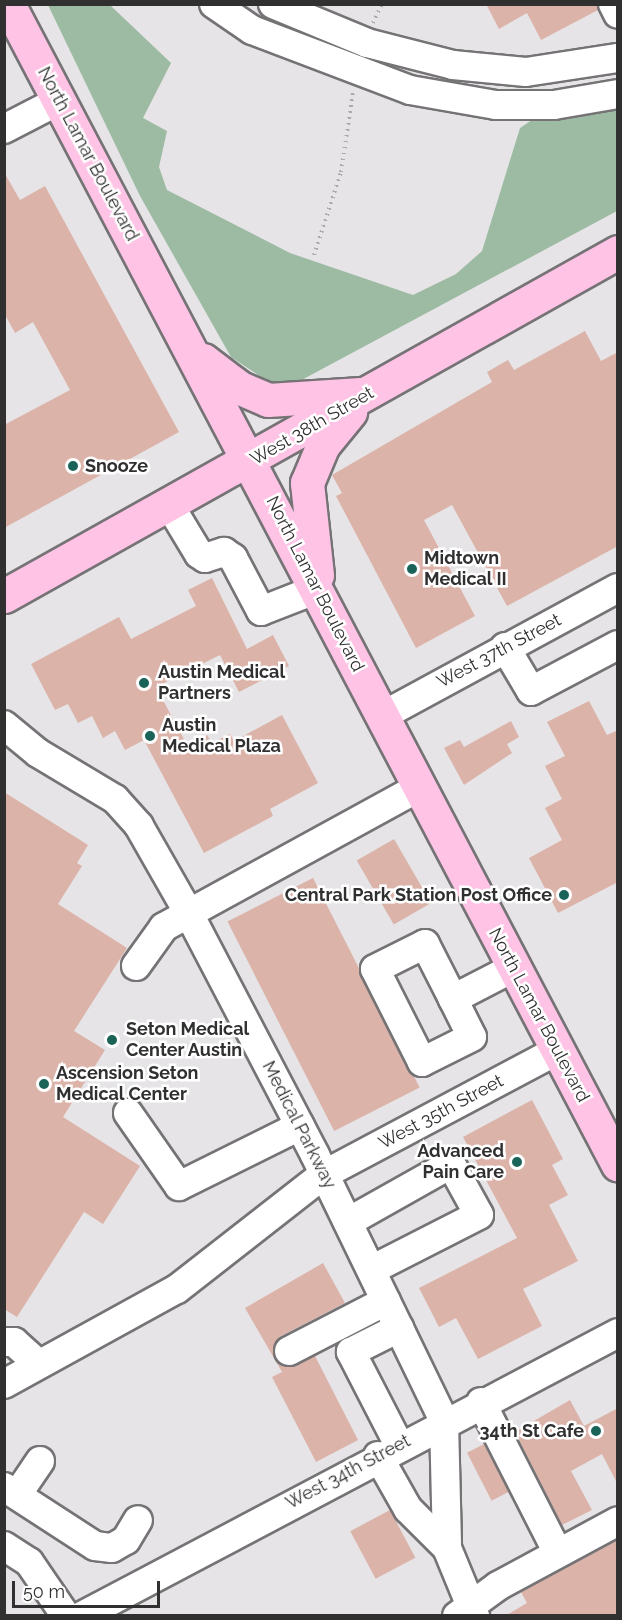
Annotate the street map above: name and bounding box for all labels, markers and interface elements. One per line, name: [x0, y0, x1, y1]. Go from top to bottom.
street label: North Lamar Boulevard: [33, 63, 143, 245]
street label: West 38th Street: [246, 382, 378, 470]
place label: Snooze: [85, 455, 148, 477]
marker: Snooze: [66, 459, 80, 473]
street label: North Lamar Boulevard: [261, 492, 369, 676]
place label: Midtown Medical II: [424, 548, 507, 590]
marker: Midtown Medical II: [405, 562, 419, 576]
street label: West 37th Street: [433, 609, 565, 693]
place label: Austin Medical Partners: [158, 662, 285, 704]
marker: Austin Medical Partners: [135, 674, 153, 692]
place label: Austin Medical Plaza: [162, 715, 281, 758]
marker: Austin Medical Plaza: [143, 729, 157, 743]
place label: Central Park Station Post Office: [284, 884, 552, 906]
marker: Central Park Station Post Office: [557, 888, 571, 902]
street label: North Lamar Boulevard: [484, 924, 594, 1106]
place label: Seton Medical Center Austin: [126, 1019, 249, 1062]
marker: Seton Medical Center Austin: [103, 1031, 121, 1049]
street label: Medical Parkway: [257, 1057, 341, 1193]
place label: Ascension Seton Medical Center: [56, 1063, 198, 1106]
street label: West 35th Street: [375, 1070, 507, 1154]
marker: Ascension Seton Medical Center: [37, 1077, 51, 1091]
place label: Advanced Pain Care: [417, 1141, 504, 1184]
marker: Advanced Pain Care: [508, 1153, 526, 1171]
place label: 34th St Cafe: [480, 1420, 584, 1442]
marker: 34th St Cafe: [589, 1424, 603, 1438]
street label: West 34th Street: [282, 1430, 414, 1514]
scale bar: [15, 1569, 164, 1607]
text: 50 m: [23, 1581, 65, 1602]

